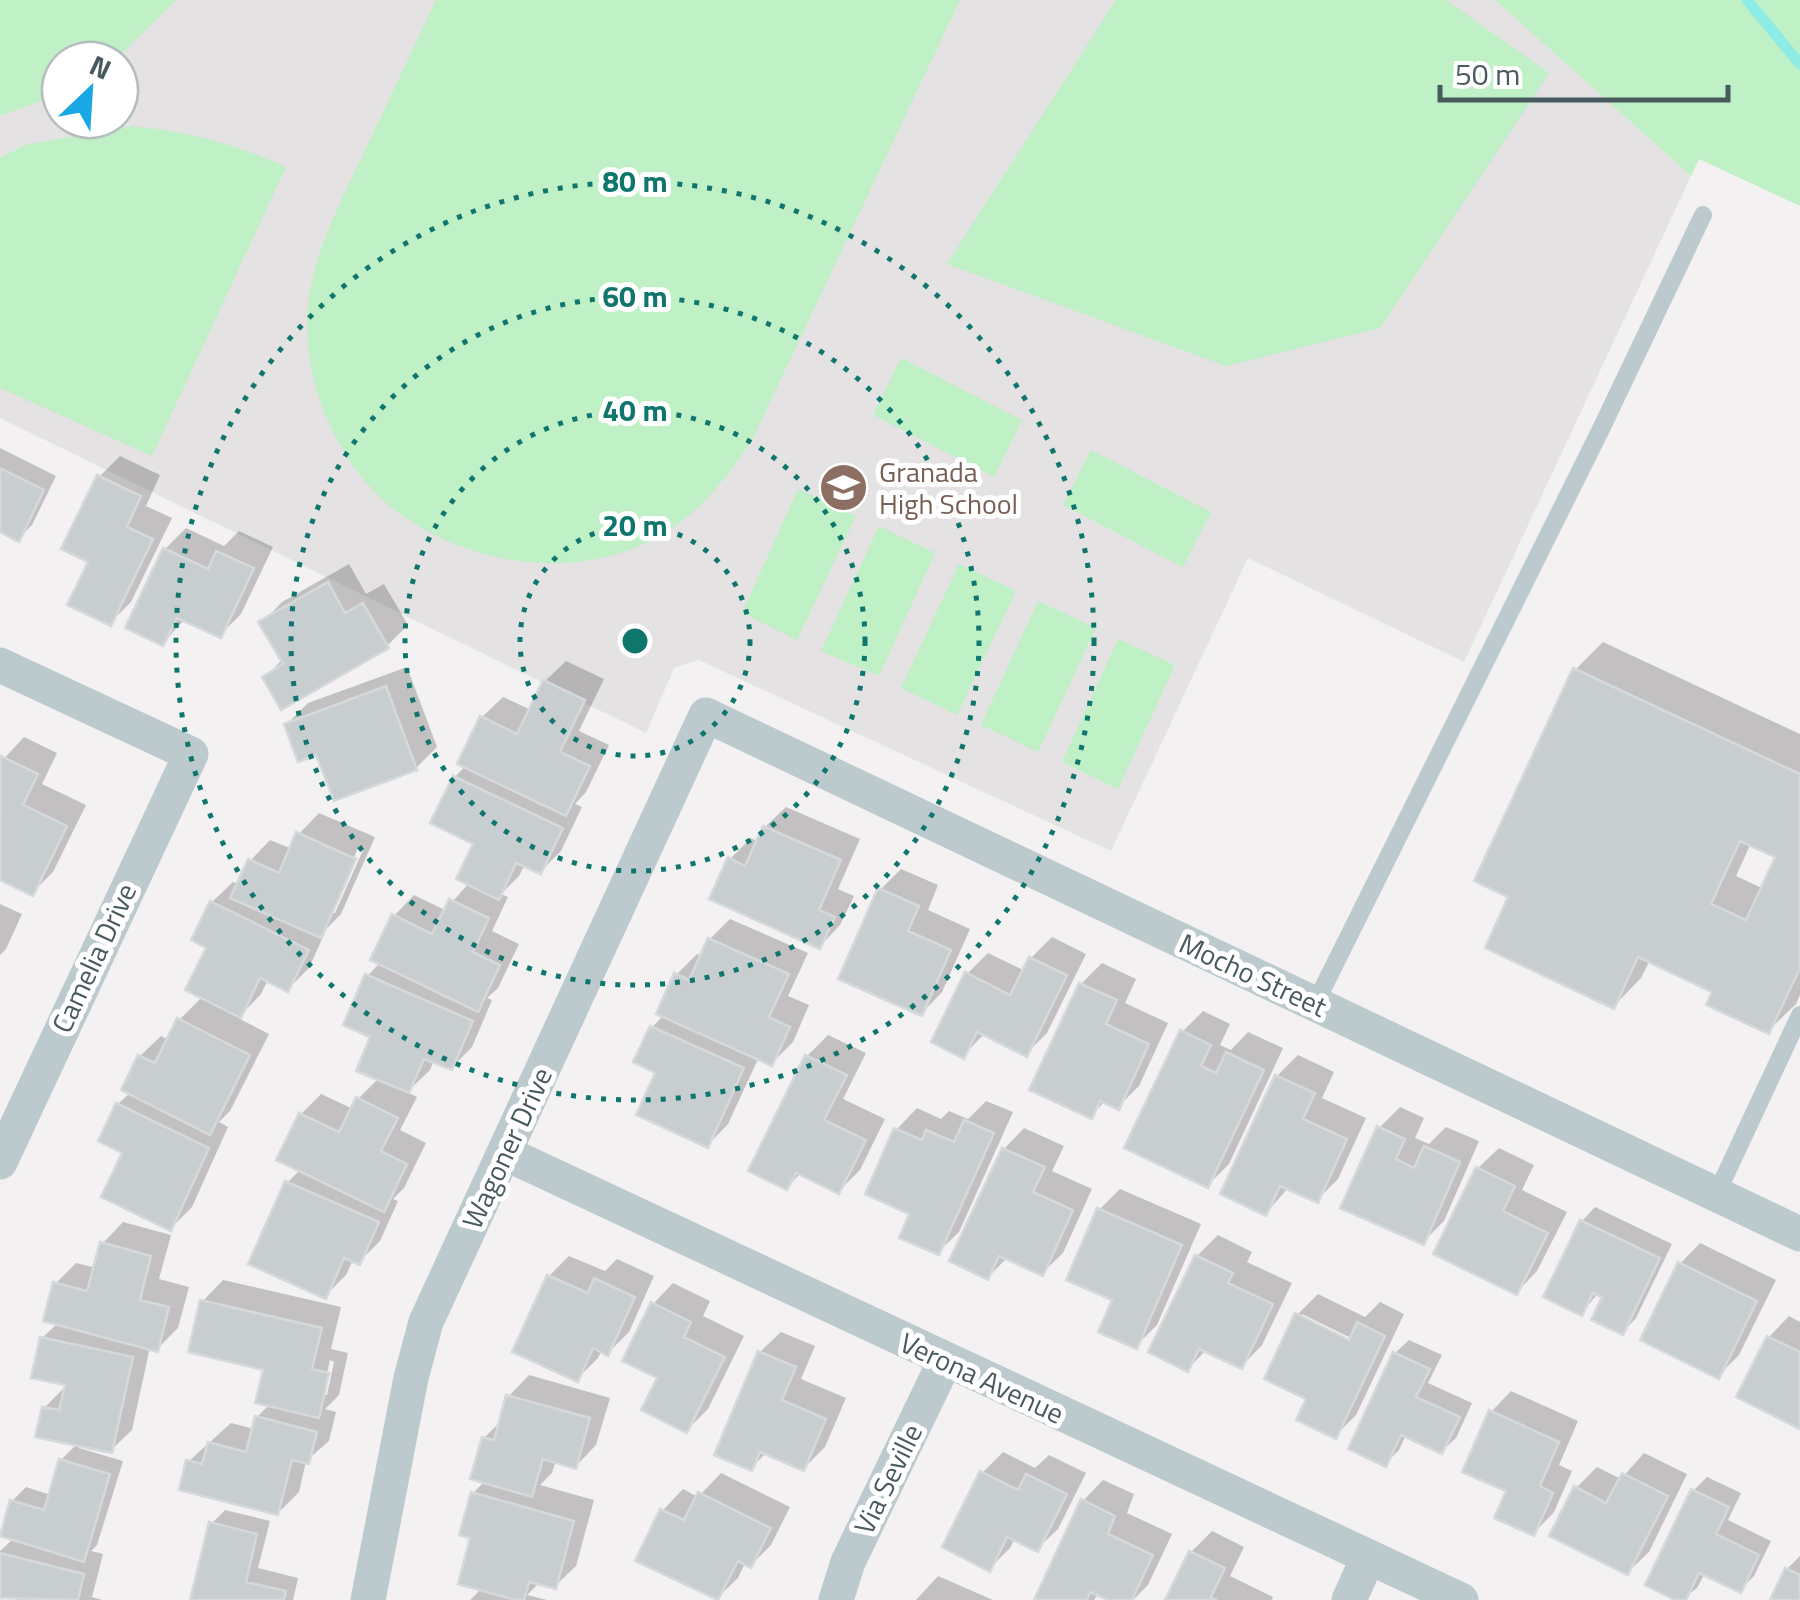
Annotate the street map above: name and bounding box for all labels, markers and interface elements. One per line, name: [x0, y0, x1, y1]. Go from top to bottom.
north arrow: [40, 40, 140, 140]
scale bar: [1440, 40, 1728, 102]
text: N: [83, 43, 119, 90]
text: 50 m: [1455, 51, 1520, 97]
text: 80 m: [602, 158, 668, 204]
text: 60 m: [602, 273, 668, 319]
text: 40 m: [602, 387, 668, 433]
place label: Granada High School: [879, 450, 1018, 525]
school or university icon: Granada High School: [818, 462, 870, 514]
text: 20 m: [602, 502, 668, 548]
centre of rings: [617, 623, 653, 659]
street label: Camelia Drive: [40, 876, 147, 1040]
street label: Mocho Street: [1172, 922, 1334, 1028]
street label: Wagoner Drive: [450, 1060, 563, 1236]
street label: Verona Avenue: [893, 1321, 1071, 1434]
street label: Via Seville: [842, 1416, 933, 1541]

